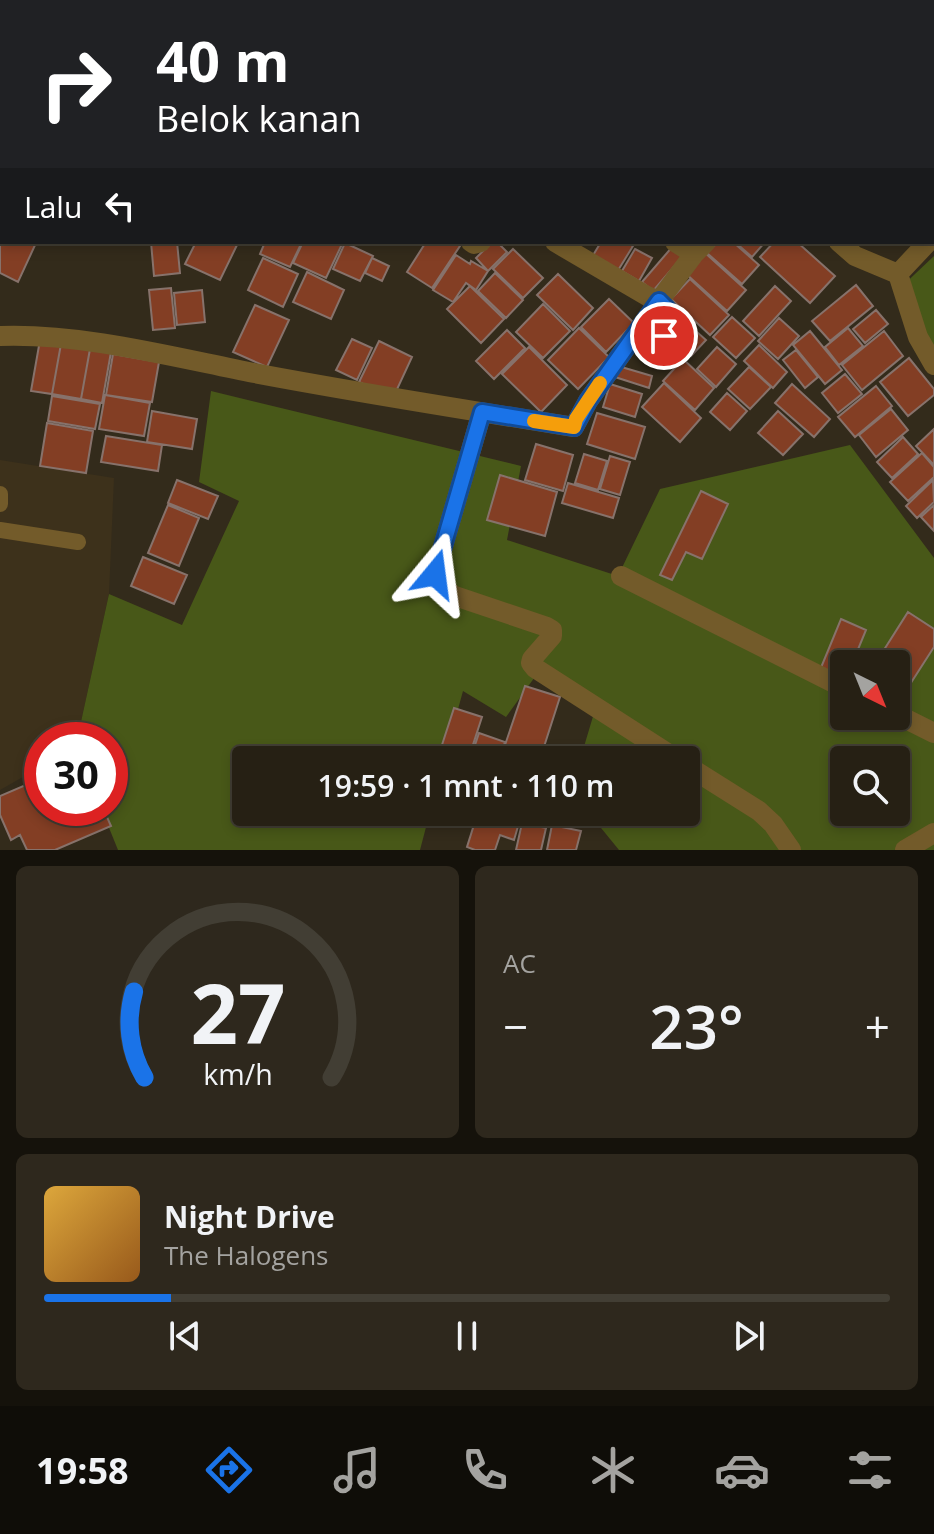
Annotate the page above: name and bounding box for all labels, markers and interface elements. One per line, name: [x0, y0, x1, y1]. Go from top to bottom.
text: 40 m: [156, 22, 290, 98]
icon: right: [24, 32, 128, 136]
text: Belok kanan: [156, 94, 362, 143]
icon: left: [98, 184, 142, 228]
text: Lalu: [24, 186, 82, 227]
pin: [630, 302, 698, 370]
icon: arrive: [642, 314, 686, 358]
position arrow: [393, 532, 477, 616]
north arrow: [830, 650, 910, 730]
map controls: [830, 650, 910, 826]
speed limit sign: 30: [24, 722, 128, 826]
button: search: [830, 746, 910, 826]
text: 19:59 · 1 mnt · 110 m: [318, 765, 614, 806]
text: AC: [503, 945, 536, 981]
text: 27: [190, 955, 285, 1068]
text: 23°: [649, 985, 744, 1067]
text: −: [503, 996, 528, 1056]
text: +: [865, 996, 890, 1056]
text: km/h: [203, 1054, 272, 1093]
text: Night Drive: [164, 1196, 335, 1237]
text: The Halogens: [164, 1237, 329, 1273]
icon: previous: [163, 1314, 207, 1358]
icon: pause: [445, 1314, 489, 1358]
icon: next: [727, 1314, 771, 1358]
icon: directions: [201, 1442, 257, 1498]
icon: music: [329, 1442, 385, 1498]
icon: phone: [457, 1442, 513, 1498]
icon: climate: [585, 1442, 641, 1498]
icon: car: [714, 1442, 770, 1498]
icon: filters: [842, 1442, 898, 1498]
text: 19:58: [36, 1446, 129, 1495]

